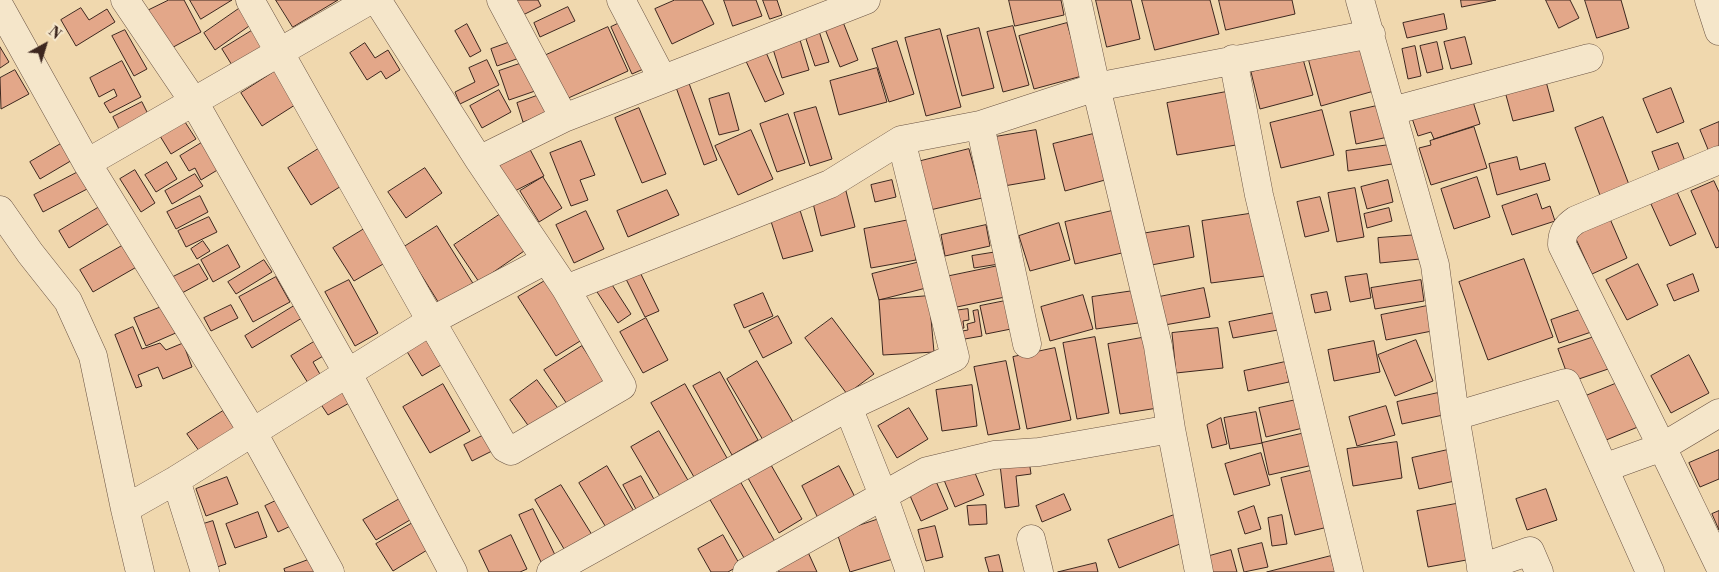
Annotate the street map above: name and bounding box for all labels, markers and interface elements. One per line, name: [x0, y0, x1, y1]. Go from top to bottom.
north arrow: [20, 20, 70, 70]
text: N: [44, 23, 64, 44]

